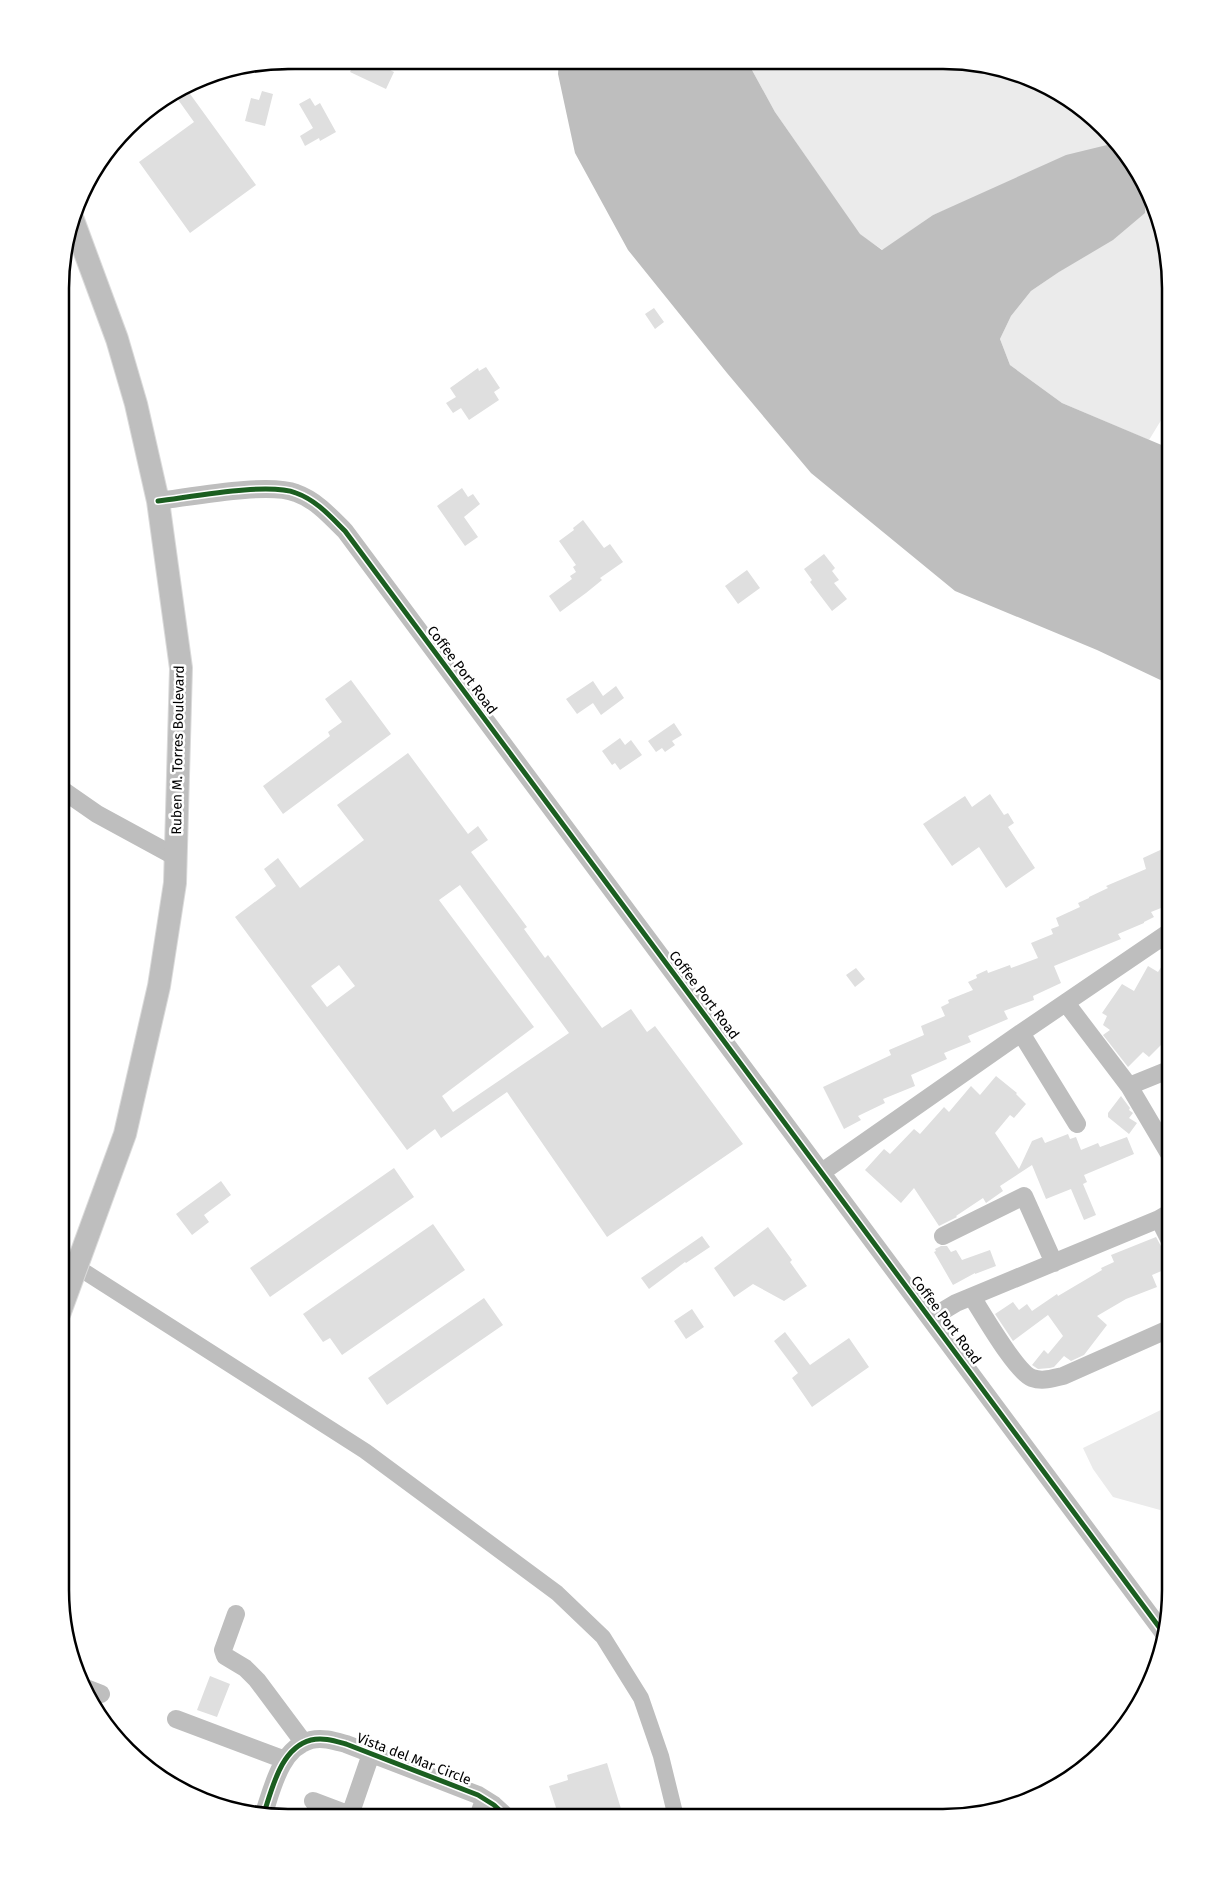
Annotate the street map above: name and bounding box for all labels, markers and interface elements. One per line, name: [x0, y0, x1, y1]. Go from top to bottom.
street label: Coffee Port Road: [423, 622, 501, 718]
street label: Ruben M. Torres Boulevard: [168, 665, 188, 835]
street label: Coffee Port Road: [665, 947, 743, 1043]
street label: Coffee Port Road: [907, 1272, 985, 1368]
street label: Vista del Mar Circle: [354, 1729, 474, 1789]

